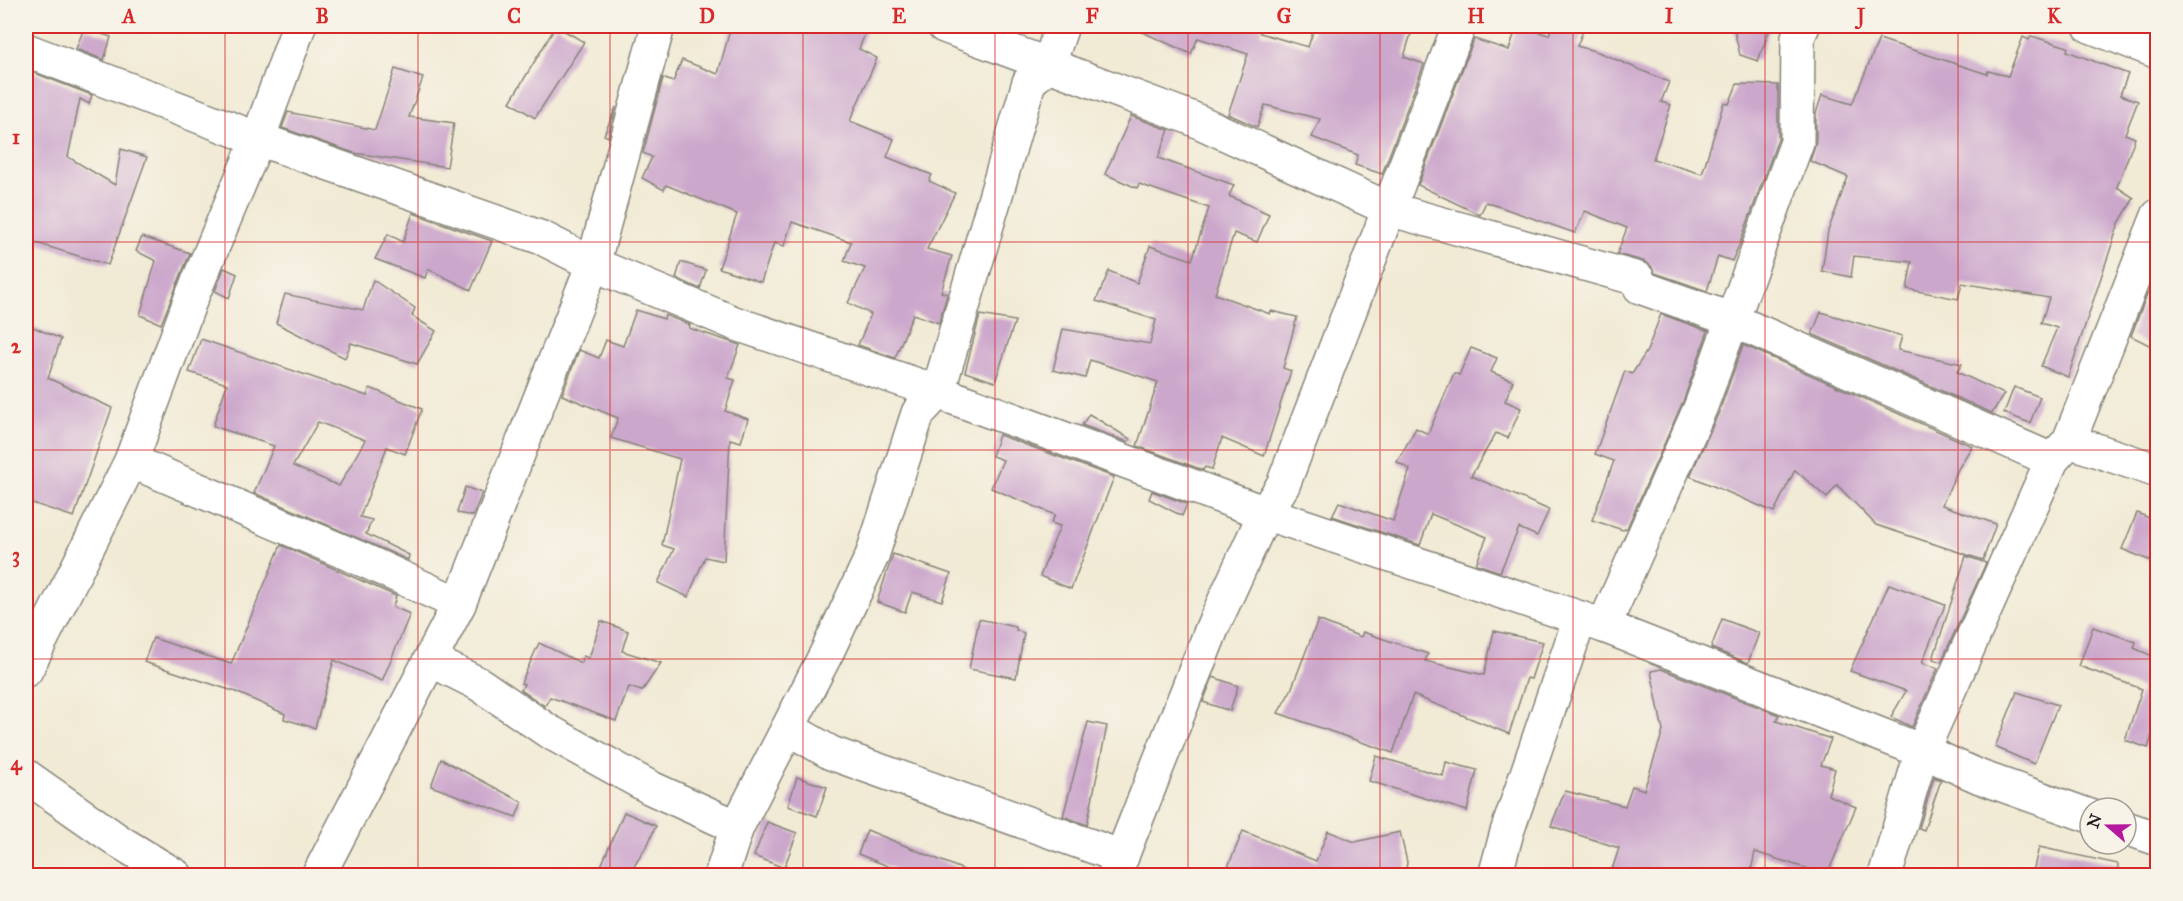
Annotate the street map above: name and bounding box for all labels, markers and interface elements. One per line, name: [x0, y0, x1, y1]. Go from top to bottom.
text: A: [120, 4, 136, 28]
text: B: [315, 4, 329, 28]
text: C: [507, 4, 521, 28]
text: D: [699, 4, 715, 28]
text: E: [892, 4, 907, 28]
text: F: [1085, 4, 1099, 28]
text: G: [1277, 4, 1292, 28]
text: H: [1467, 4, 1485, 28]
text: I: [1665, 4, 1674, 28]
text: J: [1854, 4, 1866, 30]
text: K: [2047, 4, 2062, 28]
text: 1: [12, 125, 20, 149]
text: 2: [11, 334, 22, 358]
text: 3: [12, 543, 20, 568]
text: 4: [10, 751, 22, 776]
north arrow: [2078, 796, 2138, 856]
text: N: [2083, 811, 2106, 831]

